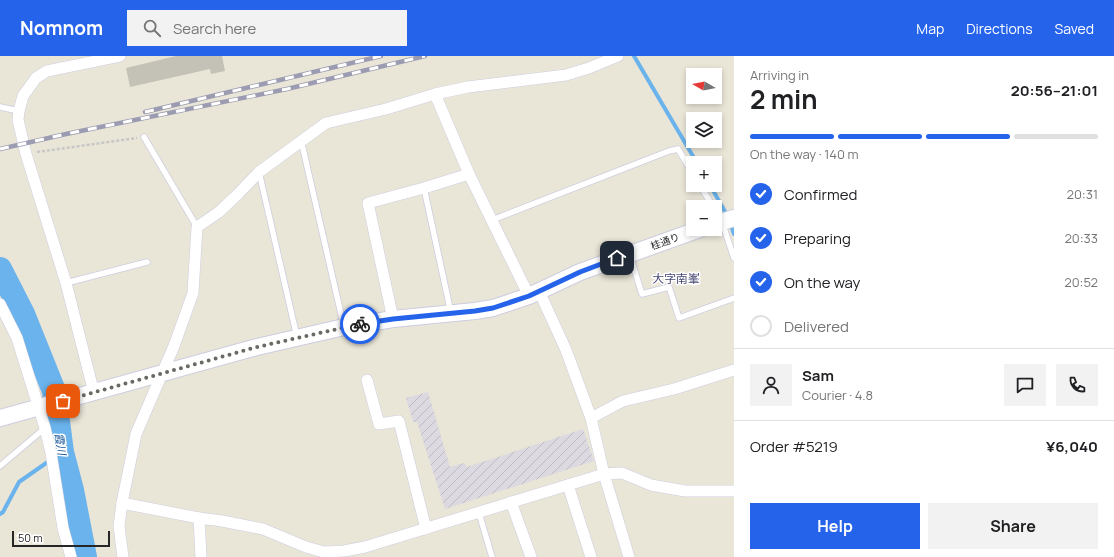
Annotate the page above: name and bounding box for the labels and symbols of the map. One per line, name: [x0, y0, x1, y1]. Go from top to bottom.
north arrow: [686, 68, 722, 104]
street label: 桂通り: [649, 229, 681, 253]
pin: [600, 241, 634, 275]
district label: 大字南峯: [652, 270, 700, 287]
courier: [340, 304, 380, 344]
pin: [46, 384, 80, 418]
water label: 霞川: [52, 432, 70, 457]
scale bar: [12, 529, 110, 548]

